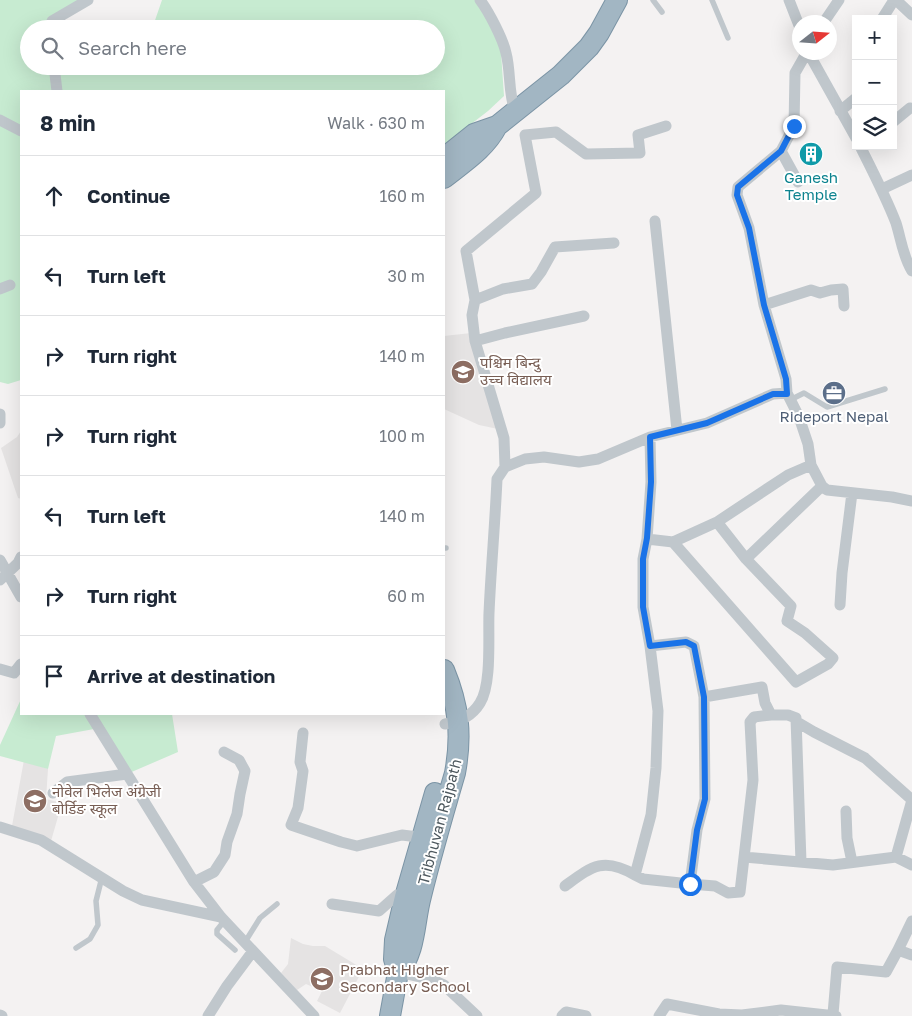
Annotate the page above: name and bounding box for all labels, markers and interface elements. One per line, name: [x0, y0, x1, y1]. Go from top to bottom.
north arrow: [792, 15, 837, 60]
map controls: [852, 15, 897, 150]
button: +: [852, 15, 897, 60]
search box: [20, 20, 445, 75]
icon: search: [38, 34, 66, 62]
text: Search here: [78, 36, 187, 59]
button: −: [852, 60, 897, 105]
button: layers: [852, 105, 897, 150]
text: 8 min: [40, 110, 96, 136]
text: Walk · 630 m: [327, 113, 425, 133]
route end: [783, 115, 806, 138]
building icon: Ganesh Temple: [798, 141, 824, 167]
place label: Ganesh Temple: [784, 168, 838, 203]
icon: ahead: [40, 182, 68, 210]
text: Continue: [87, 184, 170, 207]
text: 160 m: [379, 186, 425, 206]
icon: left: [40, 262, 68, 290]
text: Turn left: [87, 264, 166, 287]
text: 30 m: [388, 266, 425, 286]
icon: right: [40, 342, 68, 370]
text: Turn right: [87, 344, 177, 367]
text: 140 m: [379, 346, 425, 366]
place label: पश्चिम बिन्दु उच्च विद्यालय: [480, 353, 552, 388]
school or university icon: पश्चिम बिन्दु उच्च विद्यालय: [450, 359, 476, 385]
office icon: Rideport Nepal: [821, 380, 847, 406]
place label: Rideport Nepal: [780, 407, 889, 425]
icon: right: [40, 422, 68, 450]
text: Turn right: [87, 424, 177, 447]
text: 100 m: [379, 426, 425, 446]
icon: left: [40, 502, 68, 530]
text: Turn left: [87, 504, 166, 527]
text: 140 m: [379, 506, 425, 526]
icon: right: [40, 582, 68, 610]
text: Turn right: [87, 584, 177, 607]
text: 60 m: [387, 586, 425, 606]
icon: arrive: [40, 662, 68, 690]
text: Arrive at destination: [87, 664, 275, 687]
street label: Tribhuvan Rajpath: [414, 757, 465, 887]
place label: नोवेल भिलेज अंग्रेजी बोर्डिङ स्कूल: [52, 782, 162, 819]
school or university icon: नोवेल भिलेज अंग्रेजी बोर्डिङ स्कूल: [22, 788, 48, 814]
route start: [679, 873, 702, 896]
place label: Prabhat Higher Secondary School: [340, 960, 471, 995]
school or university icon: Prabhat Higher Secondary School: [309, 966, 335, 992]

